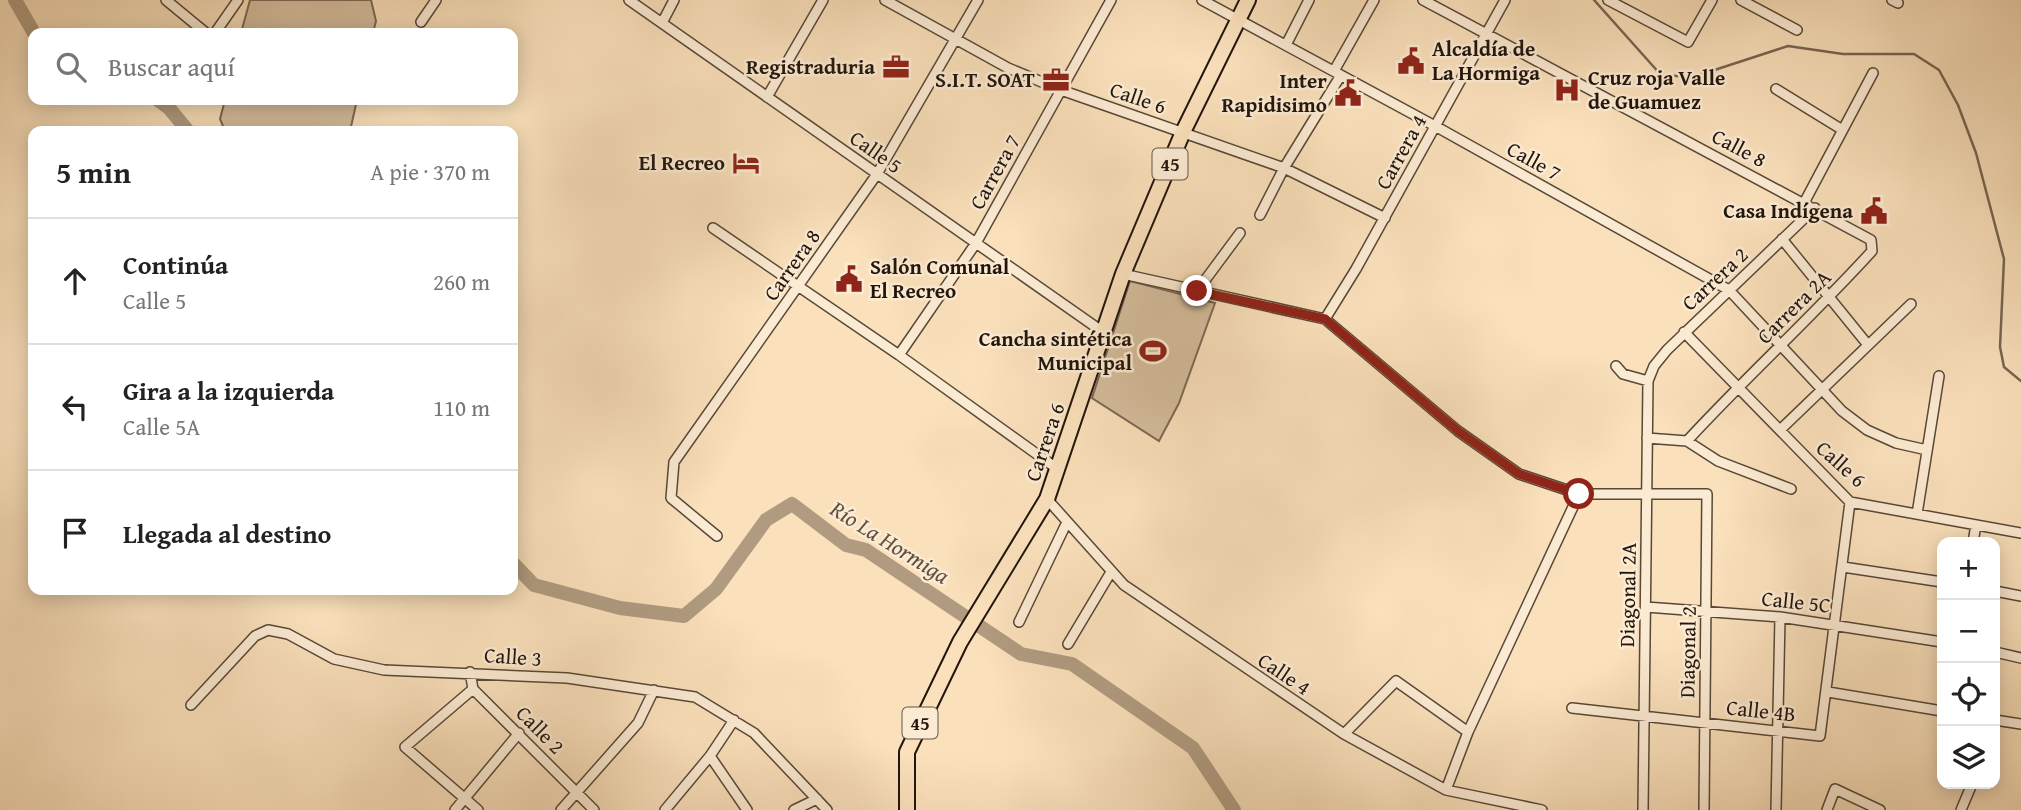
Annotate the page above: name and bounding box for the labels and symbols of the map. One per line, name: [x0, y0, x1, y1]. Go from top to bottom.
place label: Alcaldía de La Hormiga: [1432, 33, 1540, 88]
public building icon: Alcaldía de La Hormiga: [1396, 46, 1426, 76]
place label: Registraduria: [746, 51, 875, 82]
office icon: Registraduria: [881, 52, 911, 82]
place label: Cruz roja Valle de Guamuez: [1588, 62, 1725, 117]
place label: S.I.T. SOAT: [935, 64, 1036, 95]
office icon: S.I.T. SOAT: [1041, 65, 1071, 95]
place label: Inter Rapidisimo: [1221, 65, 1327, 120]
street label: Calle 6: [1106, 73, 1171, 122]
hospital icon: Cruz roja Valle de Guamuez: [1552, 75, 1582, 105]
public building icon: Inter Rapidisimo: [1333, 78, 1363, 108]
street label: Carrera 4: [1367, 109, 1434, 195]
street label: Calle 8: [1706, 120, 1772, 175]
street label: Calle 5: [844, 122, 909, 181]
street label: Carrera 7: [961, 129, 1028, 215]
street label: Calle 7: [1501, 133, 1567, 188]
place label: El Recreo: [639, 147, 725, 178]
hotel icon: El Recreo: [731, 148, 761, 178]
road number: 45: [1152, 148, 1188, 180]
place label: Casa Indígena: [1723, 195, 1853, 226]
public building icon: Casa Indígena: [1859, 196, 1889, 226]
street label: Carrera 8: [756, 223, 828, 307]
street label: Carrera 2: [1674, 240, 1755, 318]
place label: Salón Comunal El Recreo: [870, 251, 1010, 306]
street label: Carrera 2A: [1749, 262, 1838, 351]
public building icon: Salón Comunal El Recreo: [834, 264, 864, 294]
route end: [1181, 275, 1212, 306]
place label: Cancha sintética Municipal: [979, 323, 1132, 378]
sports icon: Cancha sintética Municipal: [1138, 336, 1168, 366]
street label: Carrera 6: [1017, 398, 1072, 485]
street label: Calle 6: [1810, 433, 1873, 494]
route start: [1563, 478, 1594, 509]
water label: Río La Hormiga: [823, 491, 957, 592]
street label: Diagonal 2A: [1611, 542, 1644, 648]
street label: Calle 5C: [1760, 582, 1832, 621]
street label: Diagonal 2: [1671, 606, 1704, 698]
street label: Calle 3: [483, 639, 543, 674]
street label: Calle 4: [1252, 645, 1317, 703]
street label: Calle 4B: [1725, 691, 1797, 730]
street label: Calle 2: [509, 698, 572, 761]
road number: 45: [902, 708, 937, 738]

